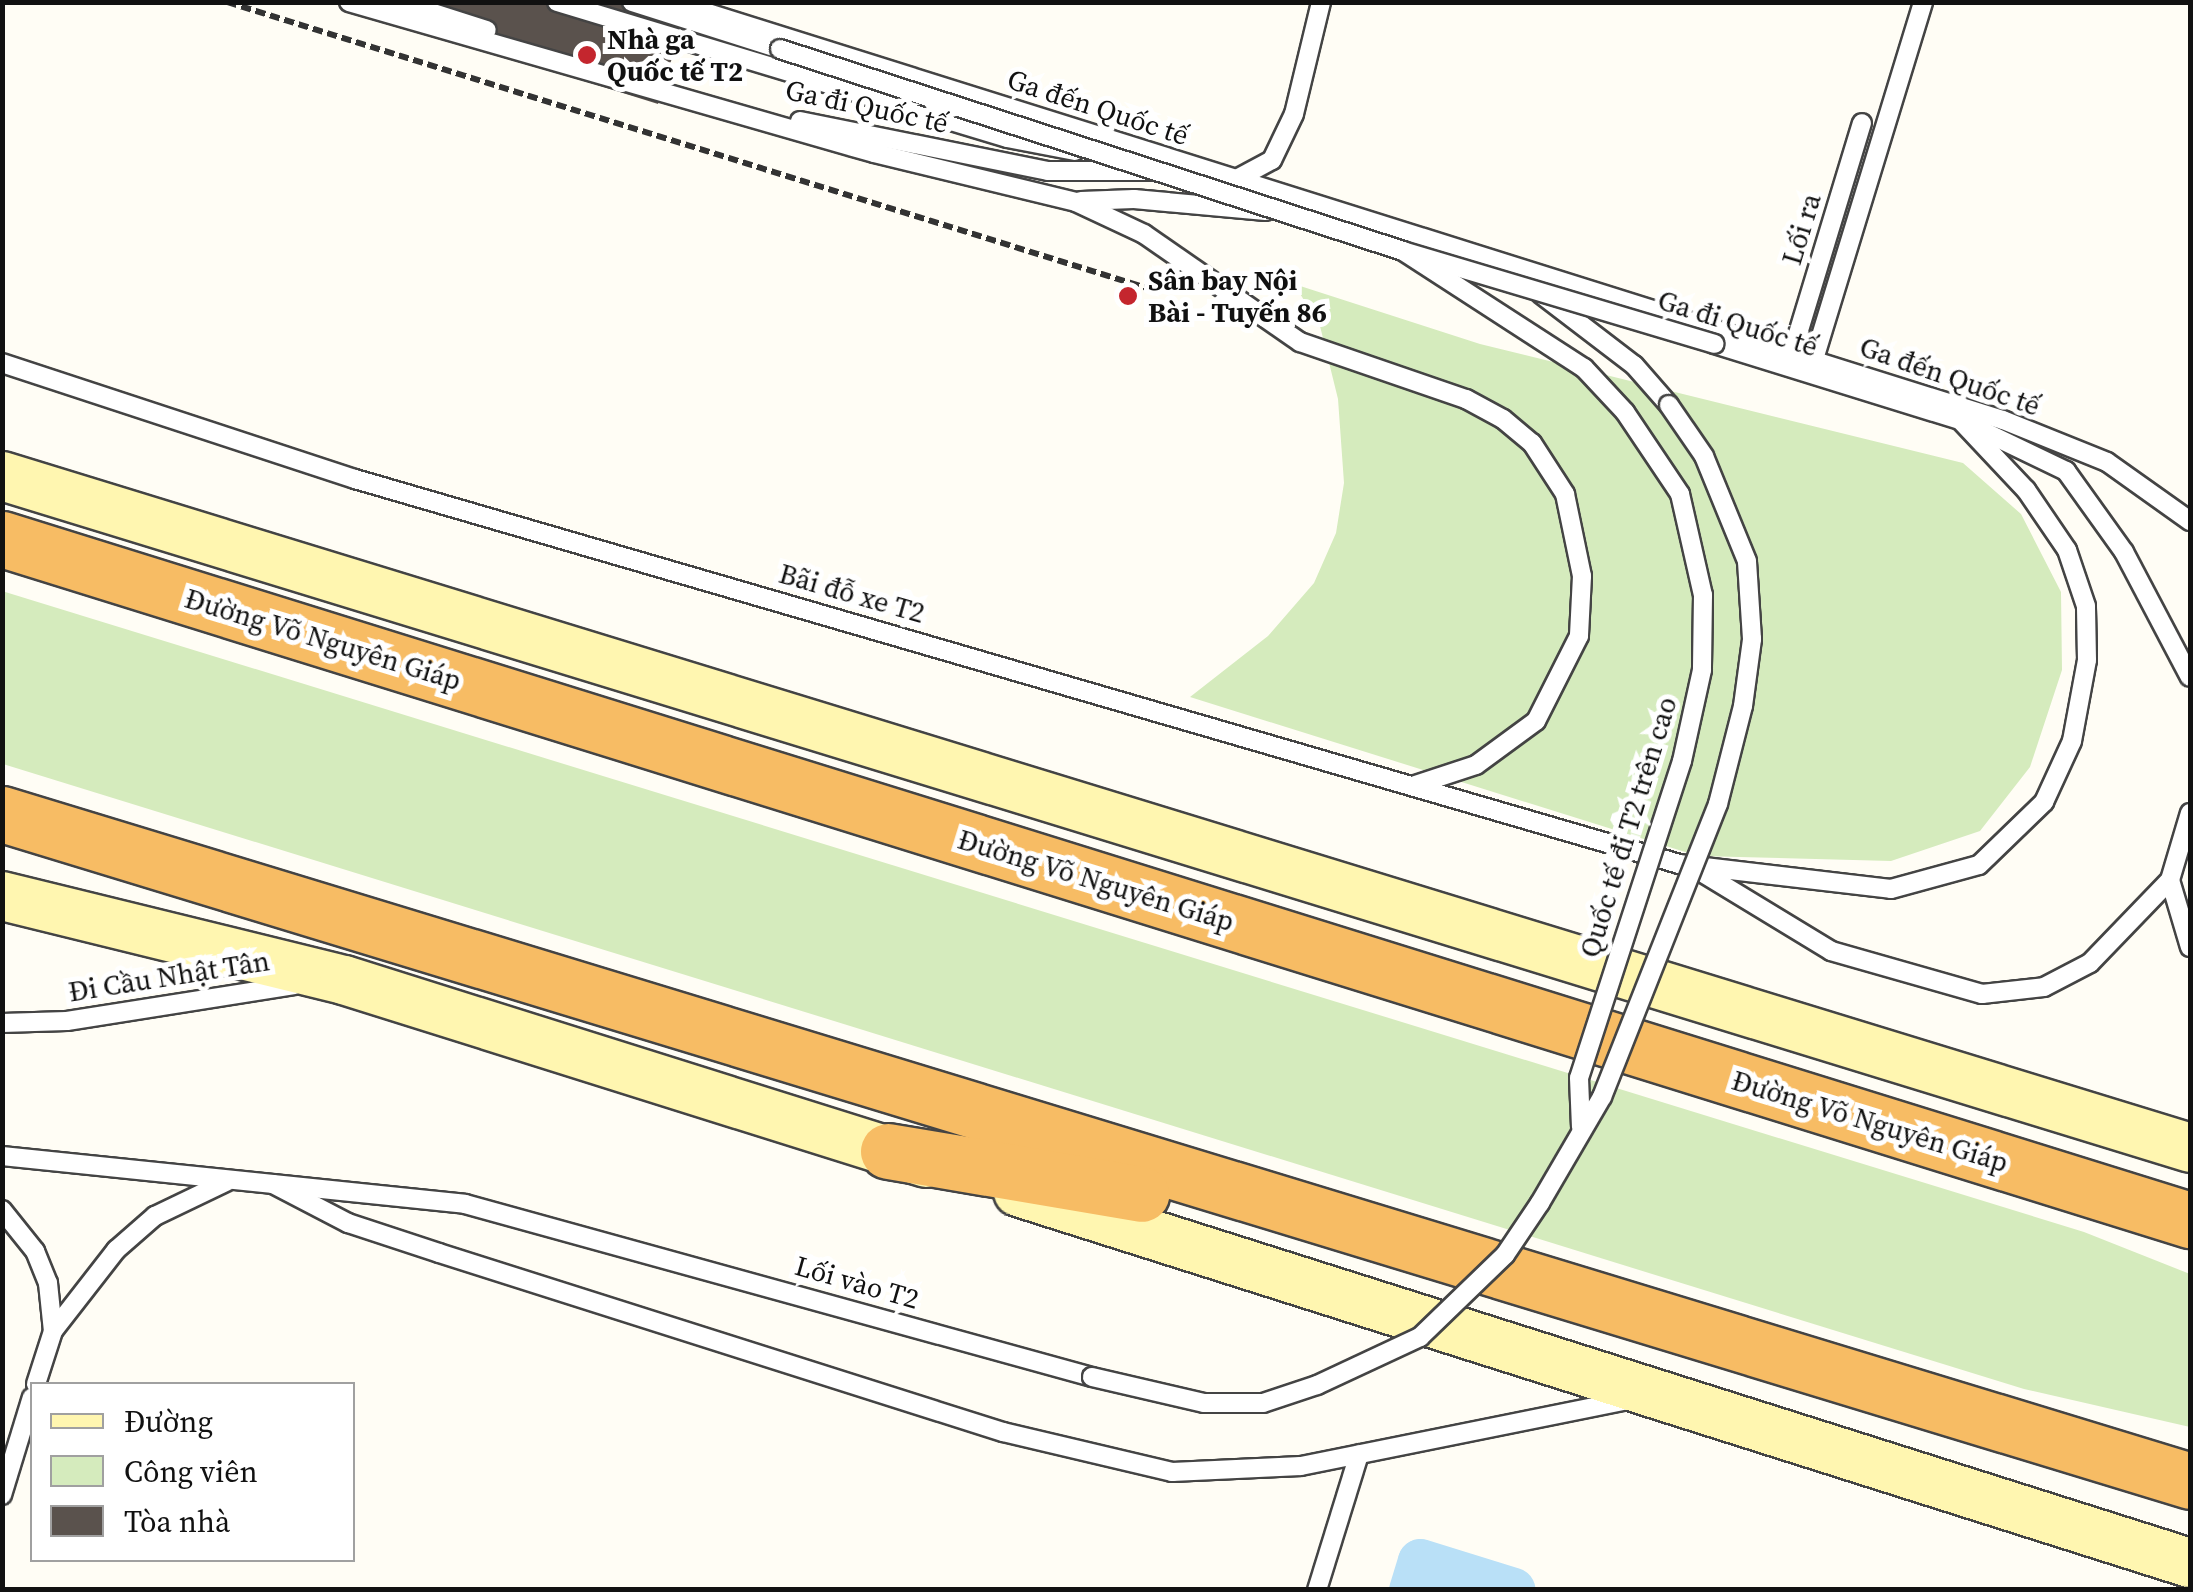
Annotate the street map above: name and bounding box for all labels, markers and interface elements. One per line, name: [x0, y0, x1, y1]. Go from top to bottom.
place label: Nhà ga Quốc tế T2: [607, 22, 743, 88]
marker: Nhà ga Quốc tế T2: [576, 44, 598, 66]
street label: Ga đến Quốc tế: [1003, 62, 1193, 152]
street label: Ga đi Quốc tế: [783, 72, 951, 140]
street label: Lối ra: [1774, 189, 1828, 269]
place label: Sân bay Nội Bài - Tuyến 86: [1148, 263, 1327, 329]
street label: Ga đi Quốc tế: [1654, 283, 1822, 363]
marker: Sân bay Nội Bài - Tuyến 86: [1117, 285, 1139, 307]
street label: Ga đến Quốc tế: [1856, 329, 2044, 423]
street label: Bãi đỗ xe T2: [775, 556, 929, 630]
street label: Đường Võ Nguyên Giáp: [181, 581, 465, 697]
street label: Quốc tế đi T2 trên cao: [1572, 692, 1684, 962]
street label: Đường Võ Nguyên Giáp: [954, 822, 1238, 938]
street label: Đi Cầu Nhật Tân: [66, 943, 272, 1009]
street label: Đường Võ Nguyên Giáp: [1728, 1063, 2012, 1179]
street label: Lối vào T2: [791, 1248, 923, 1316]
legend: [30, 1382, 355, 1562]
text: Đường: [124, 1401, 213, 1442]
text: Công viên: [124, 1451, 258, 1492]
text: Tòa nhà: [124, 1501, 230, 1542]

